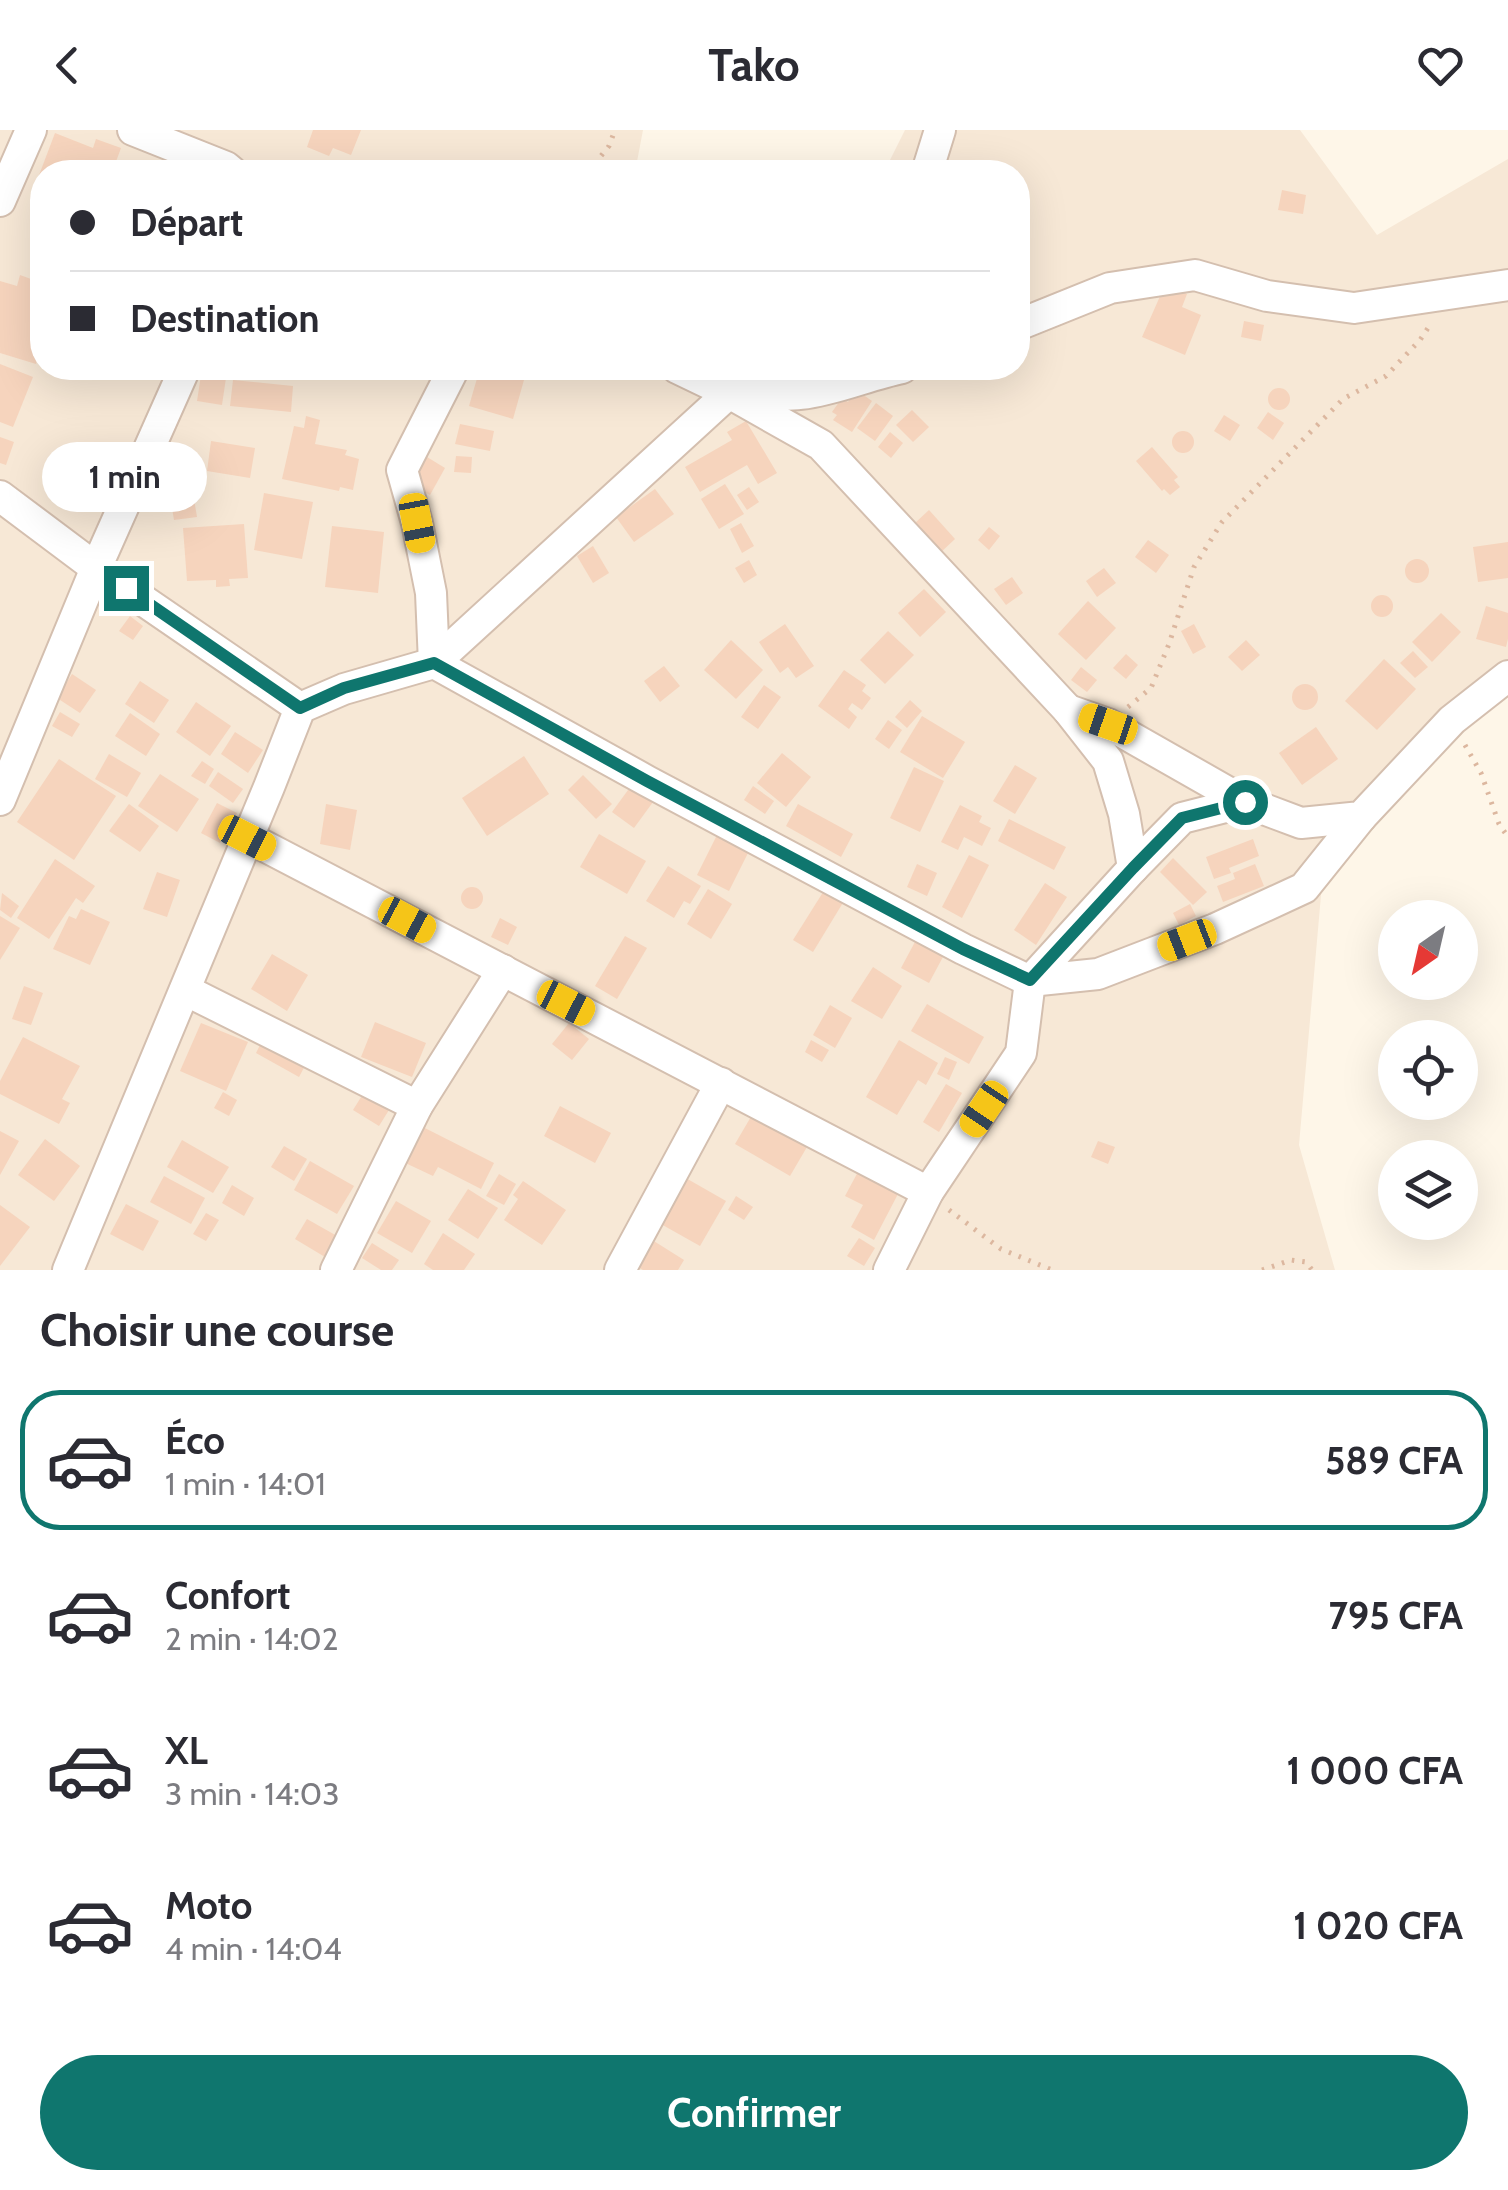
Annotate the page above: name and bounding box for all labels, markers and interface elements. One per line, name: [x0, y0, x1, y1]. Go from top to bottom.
icon: back: [40, 38, 95, 93]
text: Tako: [708, 38, 800, 92]
icon: heart: [1413, 38, 1468, 93]
text: Départ: [130, 199, 243, 246]
text: Destination: [130, 295, 319, 342]
callout: 1 min: [44, 443, 208, 513]
text: 1 min: [88, 457, 161, 496]
car: [397, 491, 437, 555]
route end: [104, 566, 149, 611]
car: [1075, 700, 1141, 748]
route start: [1223, 780, 1268, 825]
car: [213, 811, 281, 865]
car: [373, 893, 441, 947]
north arrow: [1378, 900, 1478, 1000]
map controls: [1378, 900, 1478, 1240]
car: [1154, 915, 1220, 965]
car: [532, 976, 600, 1030]
button: locate: [1378, 1020, 1478, 1120]
car: [955, 1076, 1013, 1142]
button: layers: [1378, 1140, 1478, 1240]
text: Choisir une course: [40, 1303, 394, 1357]
icon: car: [45, 1415, 135, 1505]
text: Éco: [165, 1417, 225, 1464]
text: 589 CFA: [1325, 1437, 1463, 1484]
text: 1 min · 14:01: [165, 1464, 326, 1503]
icon: car: [45, 1570, 135, 1660]
text: Confort: [165, 1572, 290, 1619]
text: 795 CFA: [1328, 1592, 1463, 1639]
text: 2 min · 14:02: [165, 1619, 338, 1658]
icon: car: [45, 1725, 135, 1815]
text: XL: [165, 1727, 208, 1774]
text: 1 000 CFA: [1287, 1747, 1463, 1794]
text: 3 min · 14:03: [165, 1774, 340, 1813]
icon: car: [45, 1880, 135, 1970]
text: Moto: [165, 1882, 252, 1929]
text: 1 020 CFA: [1293, 1902, 1463, 1949]
text: 4 min · 14:04: [165, 1929, 342, 1968]
button: Confirmer: [40, 2055, 1468, 2170]

